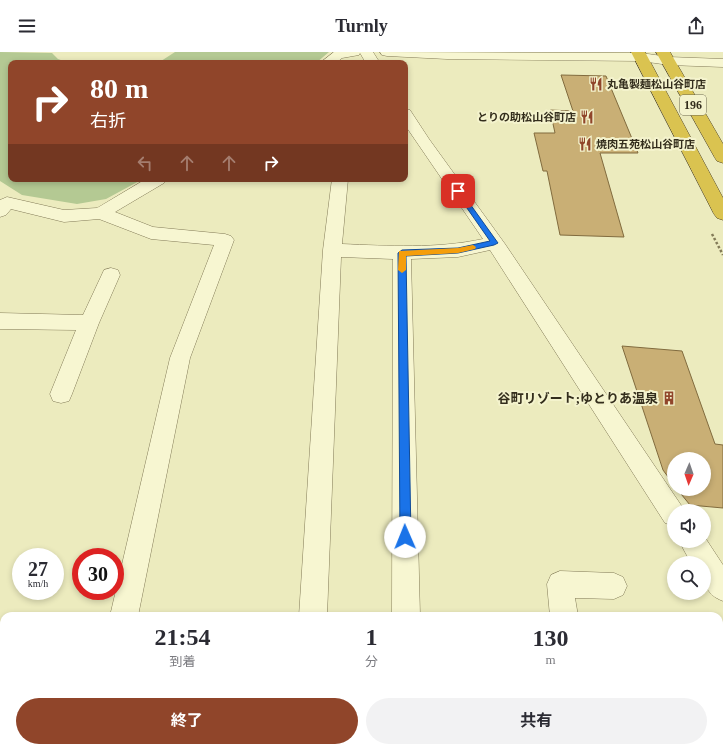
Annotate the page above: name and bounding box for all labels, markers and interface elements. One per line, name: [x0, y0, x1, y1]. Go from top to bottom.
icon: menu: [16, 15, 38, 37]
icon: share: [685, 15, 707, 37]
text: Turnly: [335, 16, 388, 36]
text: 80 m: [90, 73, 148, 104]
icon: right: [24, 76, 76, 128]
restaurant icon: 丸亀製麺松山谷町店: [588, 76, 604, 92]
place label: 丸亀製麺松山谷町店: [607, 78, 706, 90]
road number: 196: [680, 95, 706, 115]
restaurant icon: とりの助松山谷町店: [579, 109, 595, 125]
text: 右折: [90, 111, 126, 131]
place label: とりの助松山谷町店: [477, 111, 576, 123]
restaurant icon: 焼肉五苑松山谷町店: [577, 136, 593, 152]
place label: 焼肉五苑松山谷町店: [596, 138, 695, 150]
icon: left: [134, 152, 156, 174]
icon: ahead: [176, 152, 198, 174]
icon: ahead: [218, 152, 240, 174]
icon: right: [260, 152, 282, 174]
pin: [441, 174, 475, 208]
icon: arrive: [447, 180, 469, 202]
building icon: 谷町リゾート;ゆとりあ温泉: [661, 390, 677, 406]
place label: 谷町リゾート;ゆとりあ温泉: [498, 391, 658, 406]
north arrow: [667, 452, 711, 496]
map controls: [667, 452, 711, 600]
button: sound: [667, 504, 711, 548]
position arrow: [384, 516, 426, 558]
speed limit sign: 30: [72, 548, 124, 600]
button: search: [667, 556, 711, 600]
text: 27: [28, 558, 48, 580]
text: km/h: [28, 578, 48, 589]
text: 21:54: [154, 624, 210, 650]
text: 1: [365, 624, 377, 650]
text: 130: [532, 625, 568, 651]
text: m: [545, 652, 556, 667]
text: 到着: [169, 654, 195, 669]
text: 分: [365, 654, 378, 669]
button: 終了: [16, 698, 358, 744]
button: 共有: [366, 698, 707, 744]

